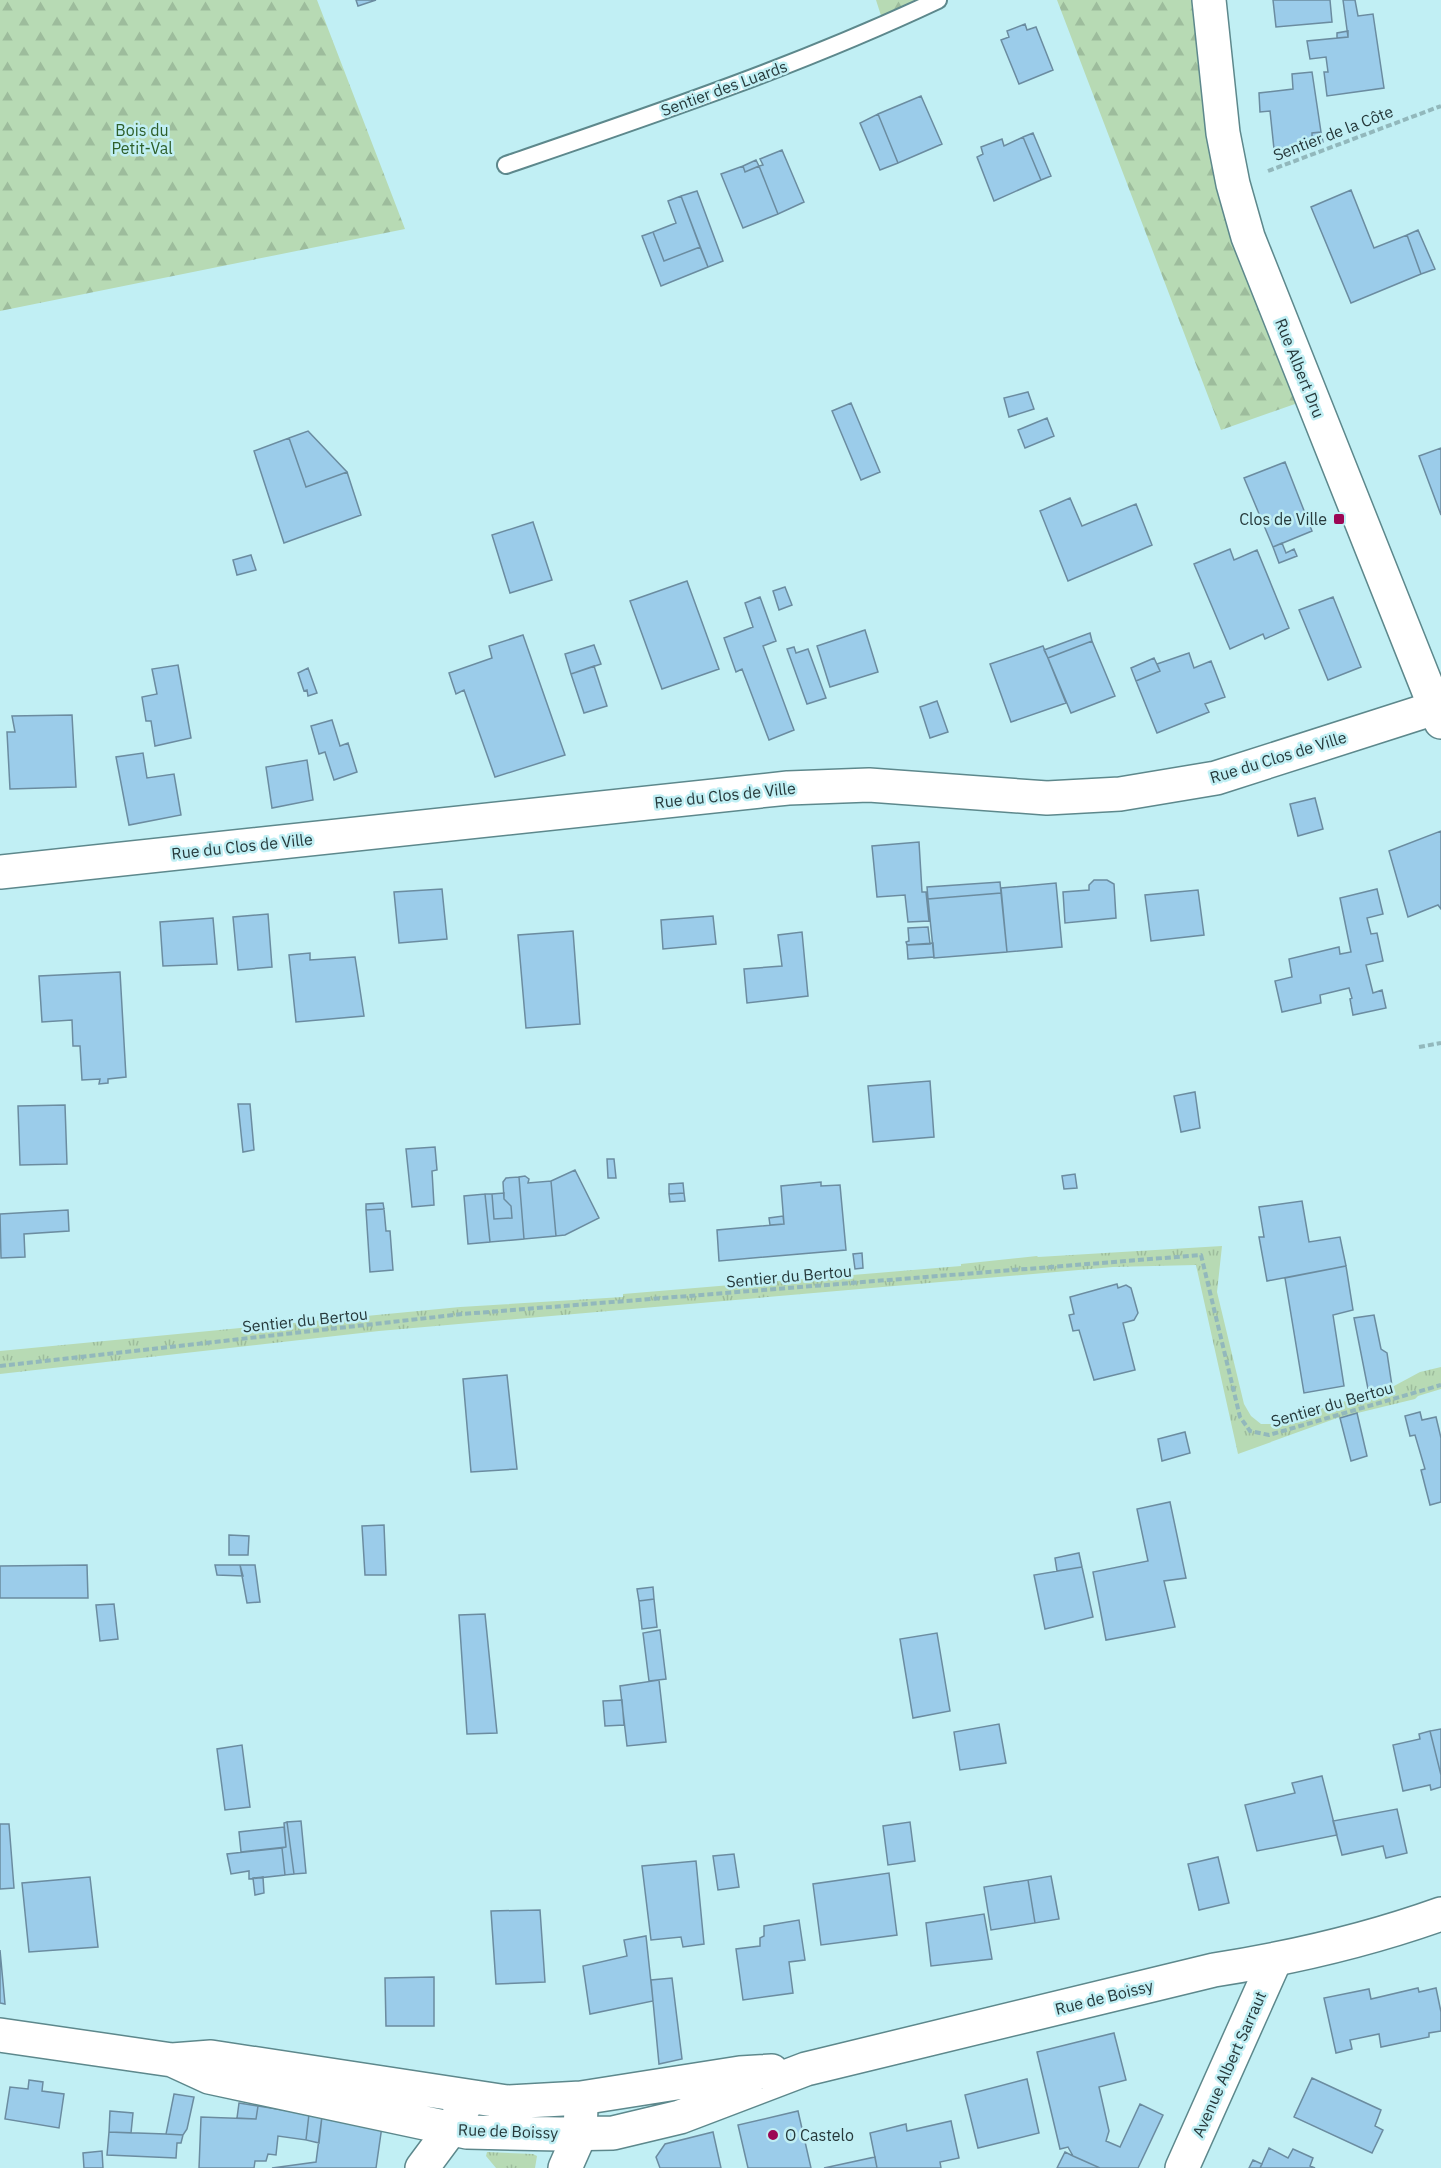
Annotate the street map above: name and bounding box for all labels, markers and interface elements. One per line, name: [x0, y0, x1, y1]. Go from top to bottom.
street label: Sentier des Luards: [658, 56, 790, 120]
street label: Sentier de la Côte: [1270, 101, 1396, 165]
park label: Bois du Petit-Val: [111, 120, 173, 158]
street label: Rue Albert Dru: [1271, 315, 1329, 421]
place label: Clos de Ville: [1239, 509, 1327, 529]
marker: Clos de Ville: [1332, 512, 1346, 526]
street label: Rue du Clos de Ville: [1207, 727, 1349, 787]
street label: Rue du Clos de Ville: [653, 778, 797, 812]
street label: Rue du Clos de Ville: [170, 829, 314, 863]
street label: Sentier du Bertou: [725, 1261, 853, 1291]
street label: Sentier du Bertou: [241, 1303, 369, 1337]
street label: Sentier du Bertou: [1269, 1377, 1395, 1431]
street label: Rue de Boissy: [1053, 1975, 1155, 2019]
street label: Avenue Albert Sarraut: [1188, 1988, 1270, 2140]
street label: Rue de Boissy: [458, 2119, 558, 2143]
place label: O Castelo: [785, 2125, 854, 2145]
marker: O Castelo: [766, 2128, 780, 2142]

